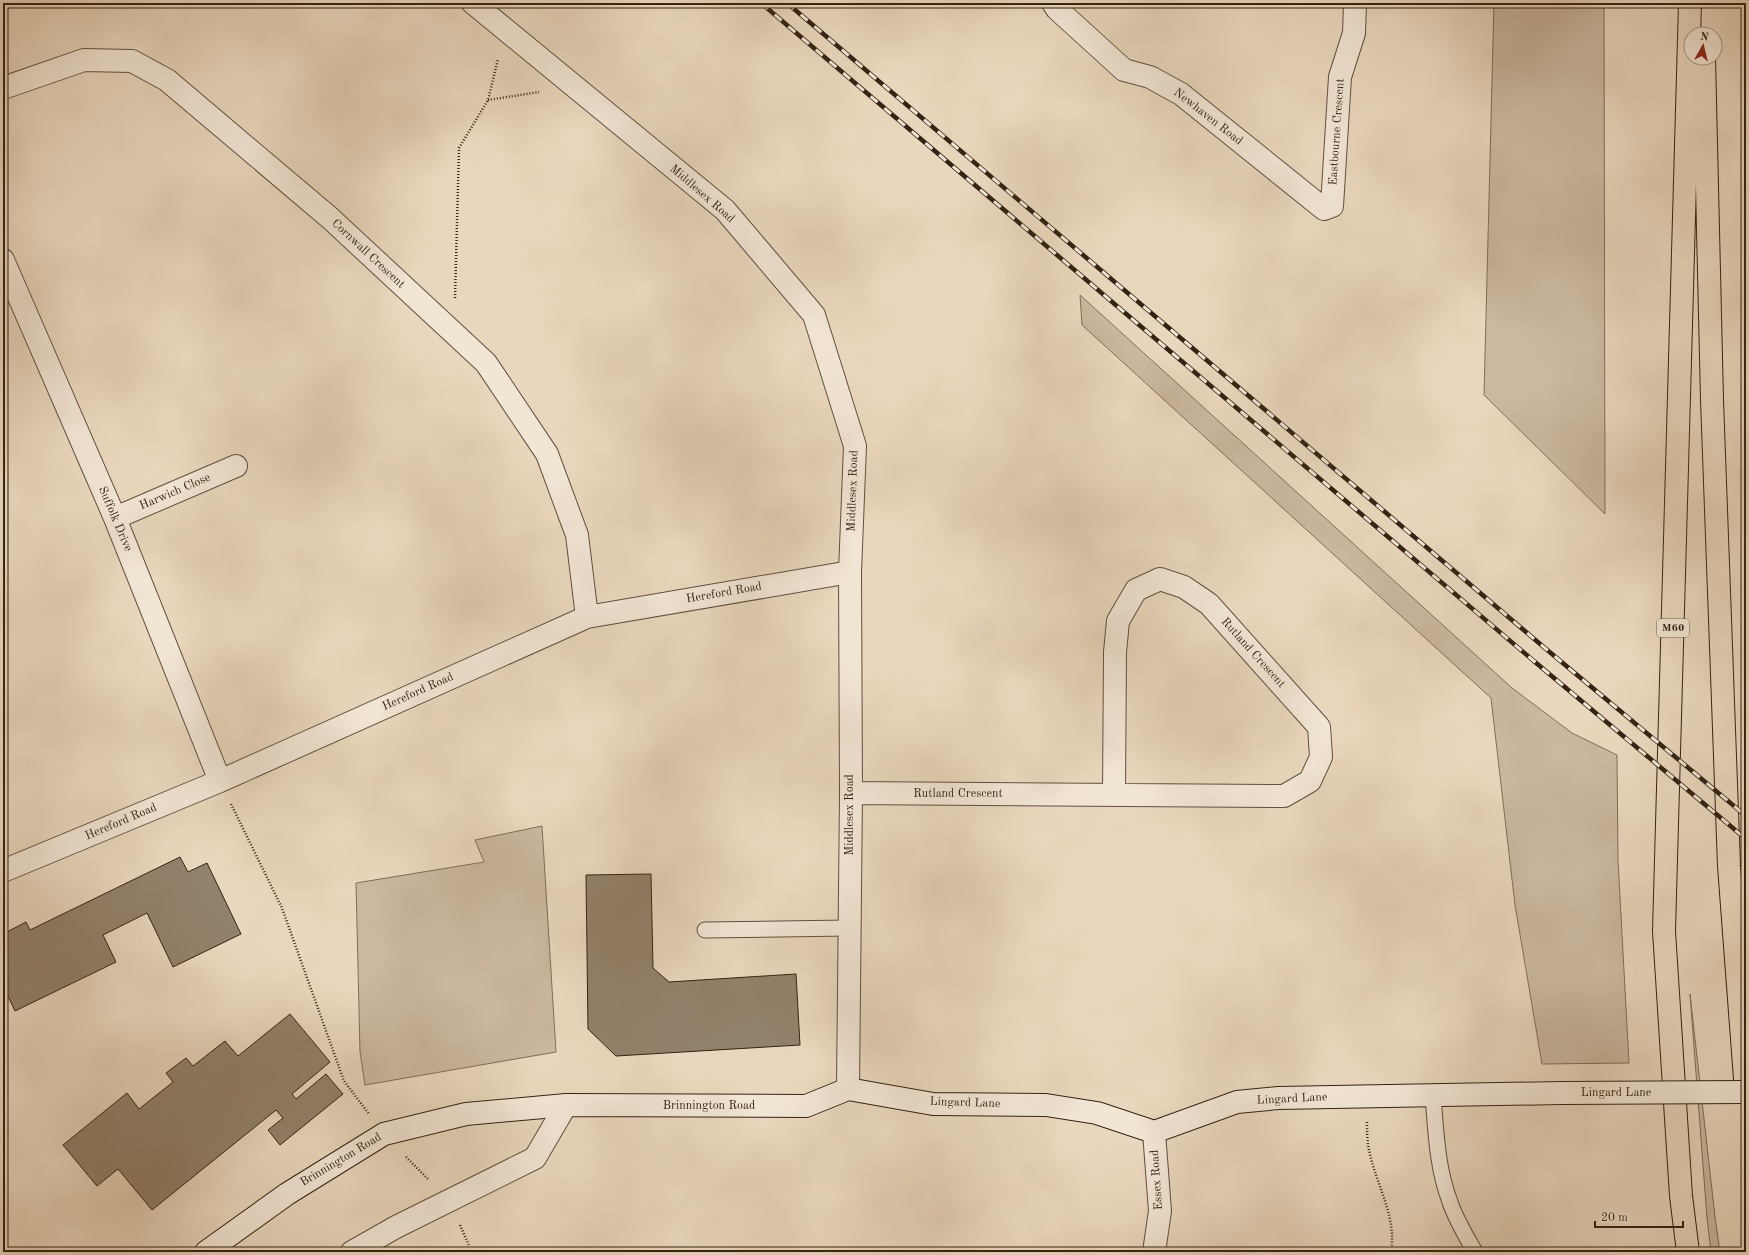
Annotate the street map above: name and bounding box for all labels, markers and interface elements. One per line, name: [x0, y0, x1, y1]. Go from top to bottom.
north arrow: [1683, 26, 1723, 66]
text: N: [1699, 32, 1710, 44]
street label: Eastbourne Crescent: [1327, 78, 1347, 186]
street label: Newhaven Road: [1171, 86, 1245, 148]
street label: Middlesex Road: [667, 163, 737, 225]
street label: Cornwall Crescent: [329, 217, 407, 291]
street label: Middlesex Road: [846, 450, 860, 532]
street label: Harwich Close: [138, 471, 213, 512]
street label: Suffolk Drive: [96, 485, 134, 554]
street label: Hereford Road: [685, 580, 763, 606]
street label: Rutland Crescent: [1219, 616, 1287, 690]
road number: M60: [1657, 619, 1689, 637]
street label: Hereford Road: [381, 671, 455, 713]
street label: Middlesex Road: [844, 774, 856, 856]
street label: Rutland Crescent: [913, 788, 1003, 800]
street label: Hereford Road: [83, 802, 159, 842]
street label: Lingard Lane: [1581, 1087, 1652, 1099]
street label: Lingard Lane: [1256, 1091, 1328, 1107]
street label: Lingard Lane: [929, 1096, 1001, 1110]
street label: Brinnington Road: [663, 1100, 755, 1112]
street label: Brinnington Road: [298, 1131, 384, 1189]
street label: Essex Road: [1149, 1149, 1165, 1211]
scale bar: [1595, 1203, 1683, 1229]
text: 20 m: [1601, 1212, 1628, 1224]

